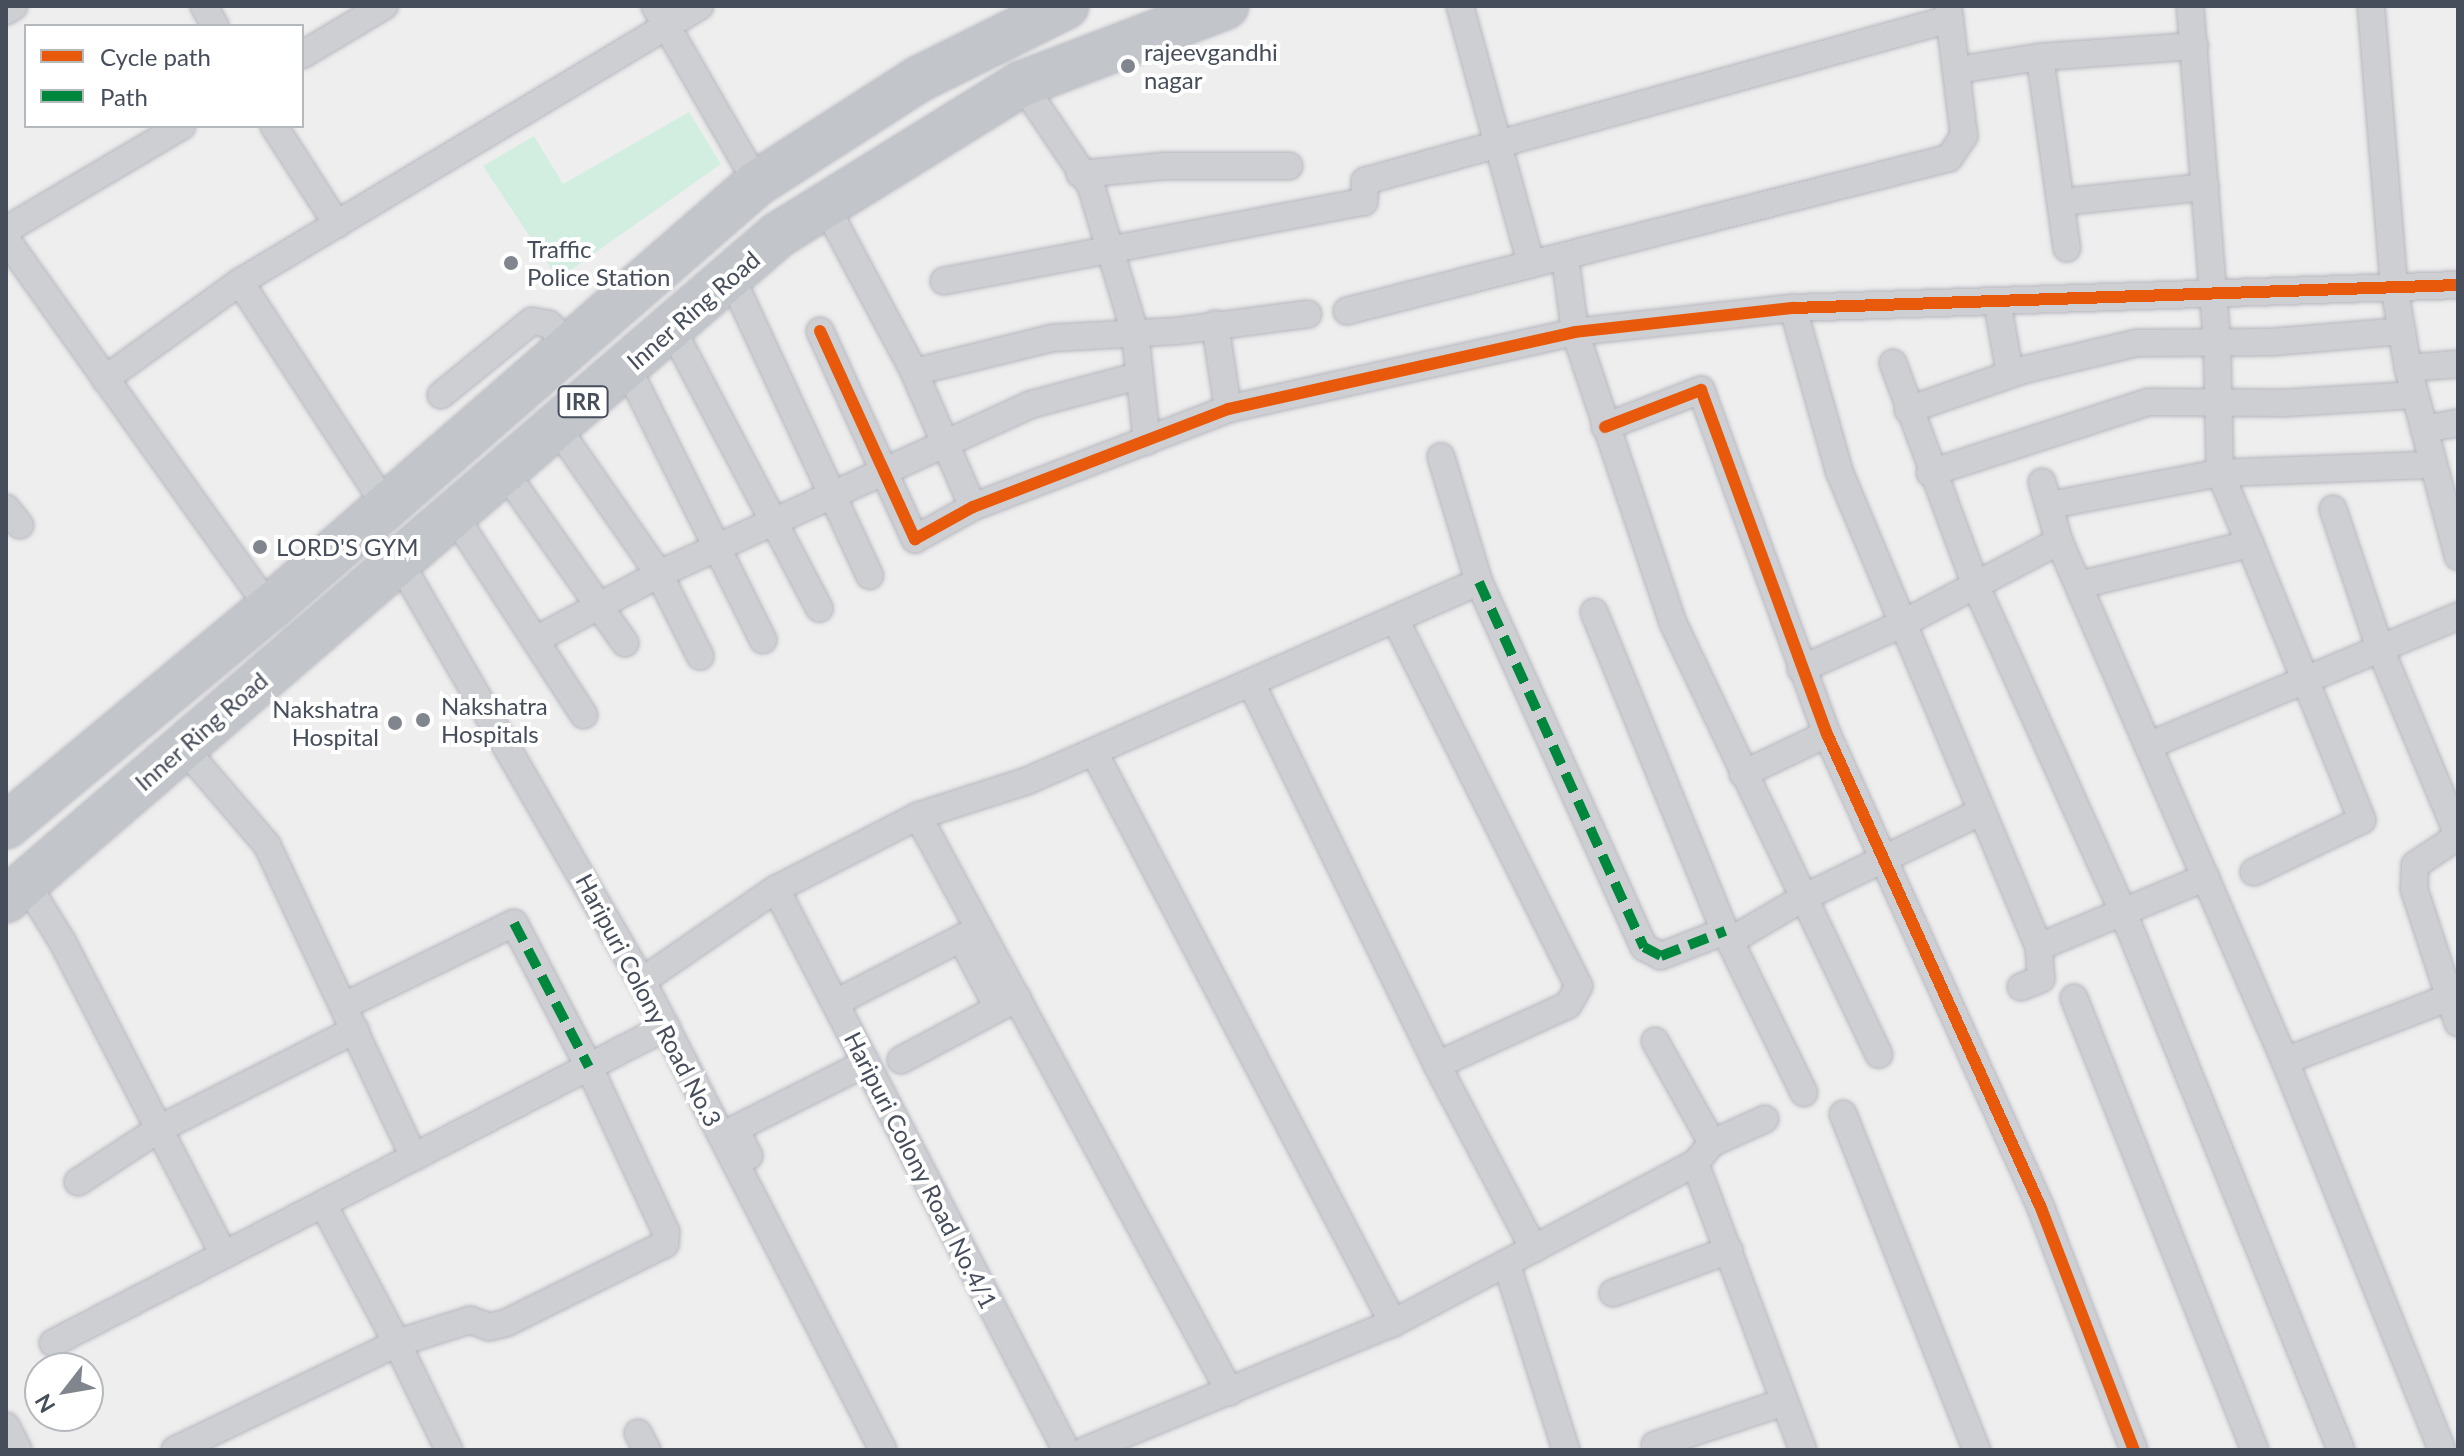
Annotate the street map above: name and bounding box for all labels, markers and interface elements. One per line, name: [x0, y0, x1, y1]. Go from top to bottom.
legend: [24, 24, 304, 128]
place label: rajeevgandhi nagar: [1144, 38, 1278, 94]
text: Cycle path: [100, 42, 211, 71]
marker: rajeevgandhi nagar: [1119, 57, 1137, 75]
text: Path: [100, 82, 148, 111]
place label: Traffic Police Station: [527, 235, 671, 291]
street label: Inner Ring Road: [621, 244, 765, 376]
marker: Traffic Police Station: [502, 254, 520, 272]
road number: IRR: [557, 384, 609, 420]
place label: LORD'S GYM: [276, 533, 418, 561]
marker: LORD'S GYM: [251, 538, 269, 556]
street label: Inner Ring Road: [129, 665, 273, 797]
place label: Nakshatra Hospitals: [441, 692, 548, 748]
place label: Nakshatra Hospital: [272, 695, 379, 751]
marker: Nakshatra Hospitals: [412, 709, 434, 731]
marker: Nakshatra Hospital: [386, 714, 404, 732]
street label: Haripuri Colony Road No.3: [570, 868, 728, 1132]
street label: Haripuri Colony Road No.4/1: [838, 1027, 1004, 1313]
north arrow: [24, 1352, 104, 1432]
text: N: [29, 1389, 61, 1418]

